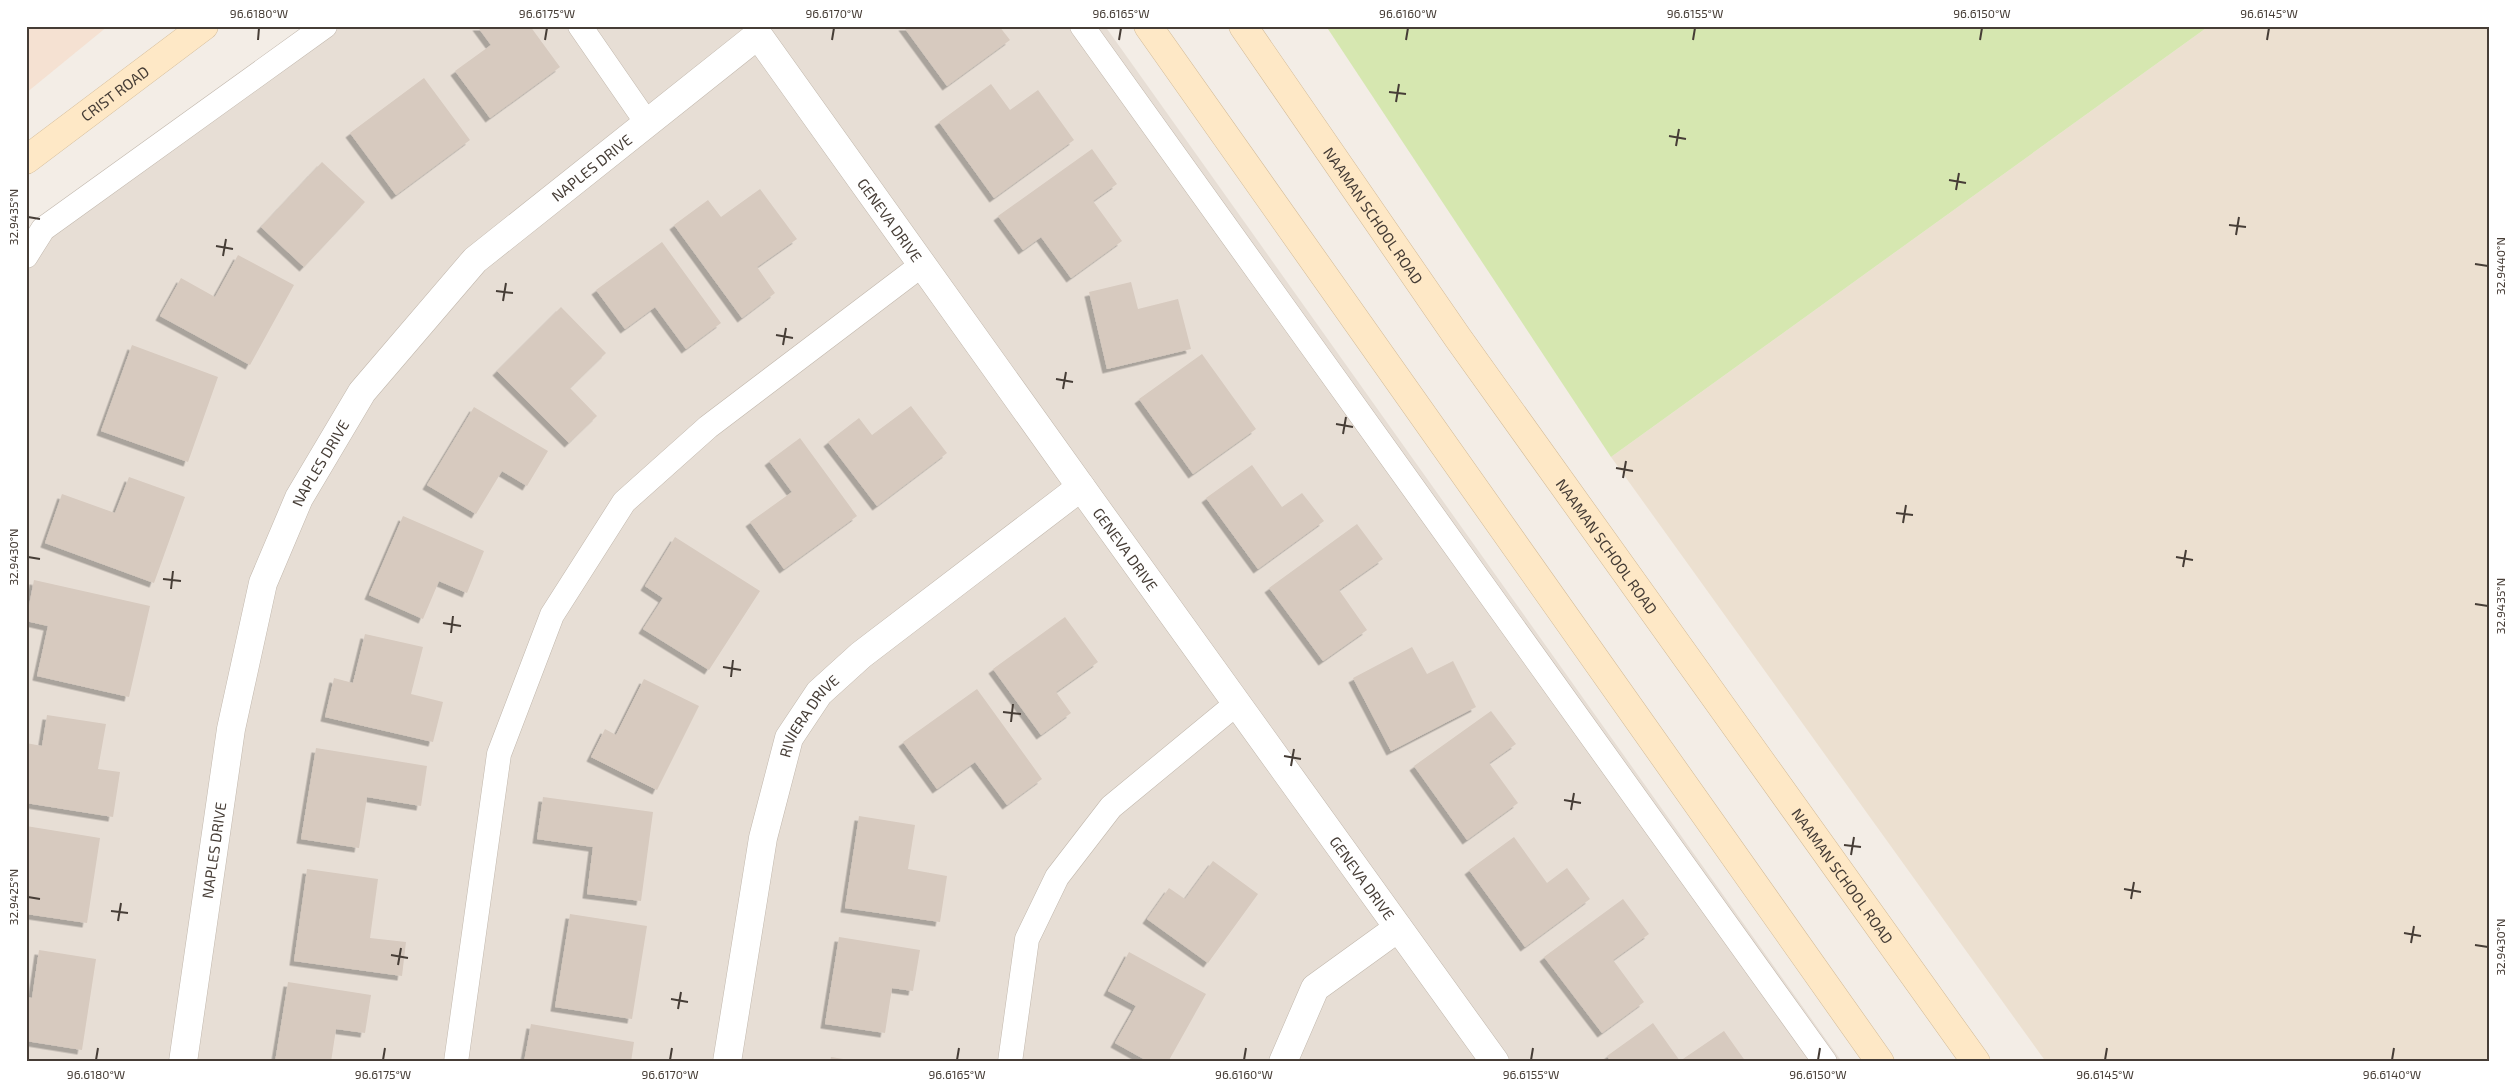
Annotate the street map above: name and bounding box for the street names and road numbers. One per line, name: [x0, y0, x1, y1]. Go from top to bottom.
street label: CRIST ROAD: [77, 62, 152, 125]
street label: NAPLES DRIVE: [548, 130, 635, 205]
street label: NAAMAN SCHOOL ROAD: [1320, 144, 1427, 287]
street label: GENEVA DRIVE: [854, 175, 926, 265]
street label: NAPLES DRIVE: [288, 416, 352, 509]
street label: NAAMAN SCHOOL ROAD: [1553, 475, 1662, 617]
street label: GENEVA DRIVE: [1090, 504, 1162, 594]
street label: RIVIERA DRIVE: [775, 671, 842, 759]
street label: NAPLES DRIVE: [198, 801, 229, 900]
street label: NAAMAN SCHOOL ROAD: [1788, 805, 1897, 947]
street label: GENEVA DRIVE: [1326, 833, 1399, 923]

